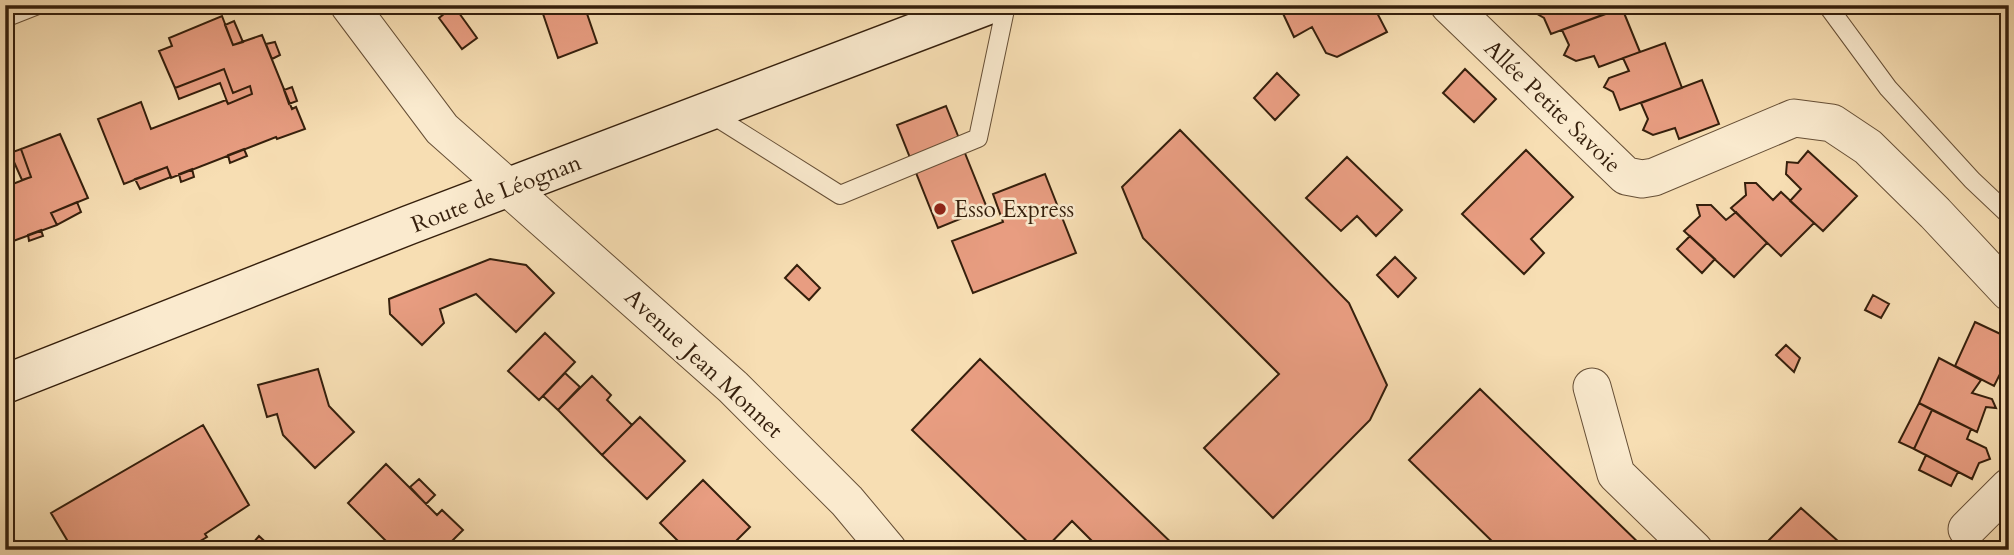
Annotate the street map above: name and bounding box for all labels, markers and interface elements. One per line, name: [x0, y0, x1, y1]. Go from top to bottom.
street label: Allée Petite Savoie: [1477, 33, 1628, 180]
street label: Route de Léognan: [407, 147, 586, 240]
place label: Esso Express: [954, 194, 1074, 225]
marker: Esso Express: [932, 201, 948, 217]
street label: Avenue Jean Monnet: [618, 282, 790, 445]

